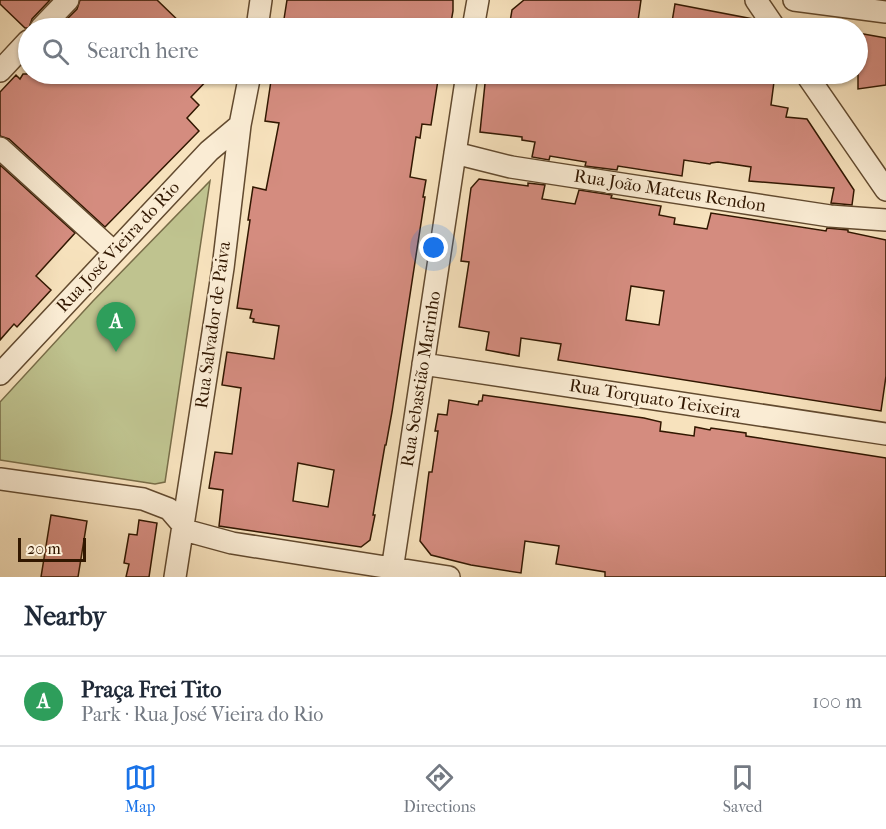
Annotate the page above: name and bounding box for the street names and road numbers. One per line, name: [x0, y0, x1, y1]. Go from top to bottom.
street label: Rua João Mateus Rendon: [572, 165, 768, 217]
street label: Rua José Vieira do Rio: [52, 177, 184, 317]
street label: Rua Salvador de Paiva: [191, 239, 235, 410]
street label: Rua Sebastião Marinho: [397, 289, 445, 469]
street label: Rua Torquato Teixeira: [568, 375, 743, 423]

